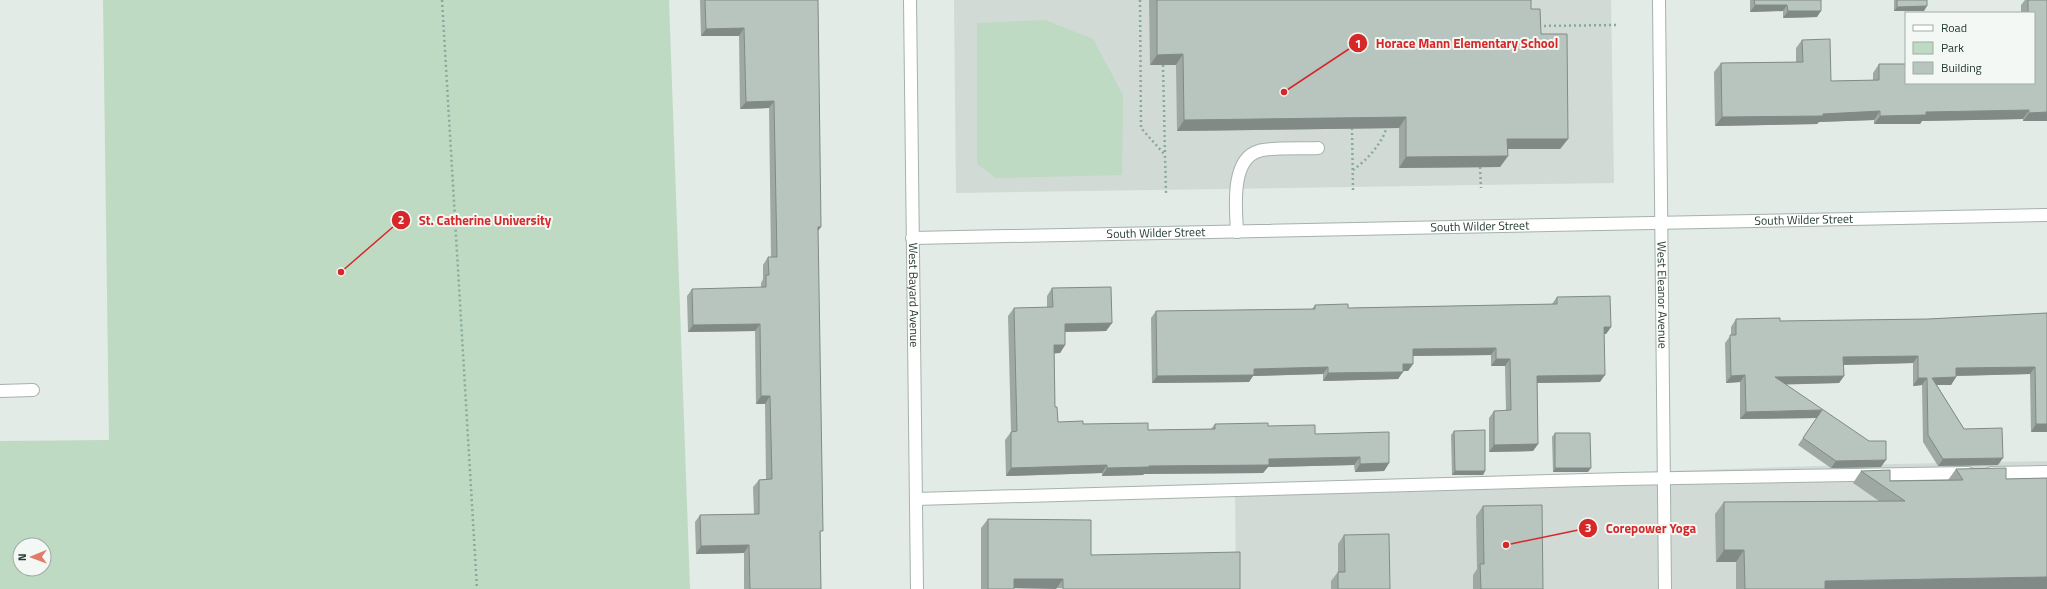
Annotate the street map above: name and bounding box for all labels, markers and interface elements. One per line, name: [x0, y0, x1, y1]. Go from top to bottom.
legend: [1905, 12, 2035, 84]
text: Road: [1941, 18, 1967, 37]
callout: Horace Mann Elementary School: [1348, 31, 1566, 56]
text: Horace Mann Elementary School: [1376, 33, 1558, 53]
text: 1: [1355, 34, 1361, 53]
text: Park: [1941, 38, 1964, 57]
text: Building: [1941, 58, 1982, 77]
callout: St. Catherine University: [391, 208, 559, 233]
street label: South Wilder Street: [1754, 209, 1854, 230]
text: 2: [398, 210, 404, 229]
text: St. Catherine University: [419, 210, 552, 230]
street label: South Wilder Street: [1430, 215, 1530, 236]
street label: South Wilder Street: [1106, 222, 1206, 243]
street label: West Eleanor Avenue: [1652, 241, 1673, 349]
street label: West Bayard Avenue: [904, 243, 924, 347]
callout: Corepower Yoga: [1578, 516, 1704, 541]
text: 3: [1585, 518, 1591, 537]
text: Corepower Yoga: [1606, 518, 1697, 538]
north arrow: [12, 537, 52, 577]
text: N: [14, 553, 30, 561]

